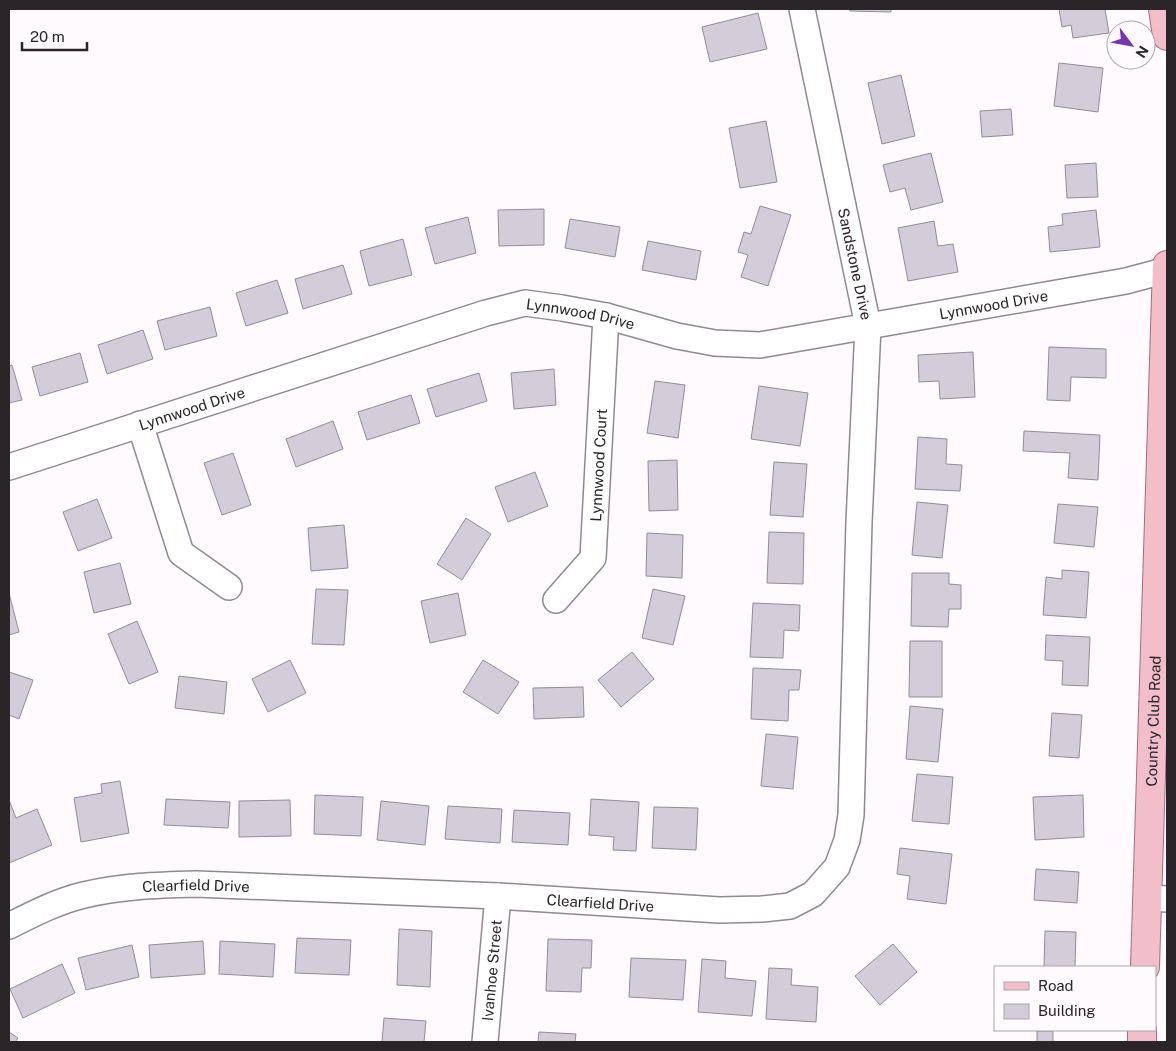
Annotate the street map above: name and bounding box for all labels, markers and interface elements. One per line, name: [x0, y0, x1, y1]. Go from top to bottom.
scale bar: [22, 20, 88, 52]
north arrow: [1106, 20, 1156, 70]
text: 20 m: [30, 28, 65, 45]
text: N: [1132, 43, 1152, 61]
street label: Sandstone Drive: [835, 206, 875, 322]
street label: Lynnwood Drive: [938, 286, 1049, 322]
street label: Lynnwood Drive: [525, 295, 637, 332]
street label: Lynnwood Drive: [137, 383, 247, 433]
street label: Lynnwood Court: [586, 408, 610, 522]
street label: Country Club Road: [1142, 655, 1163, 787]
street label: Clearfield Drive: [142, 875, 250, 895]
street label: Clearfield Drive: [546, 891, 655, 914]
street label: Ivanhoe Street: [478, 919, 504, 1022]
legend: [994, 966, 1156, 1031]
text: Road: [1038, 977, 1074, 994]
text: Building: [1038, 1002, 1096, 1019]

